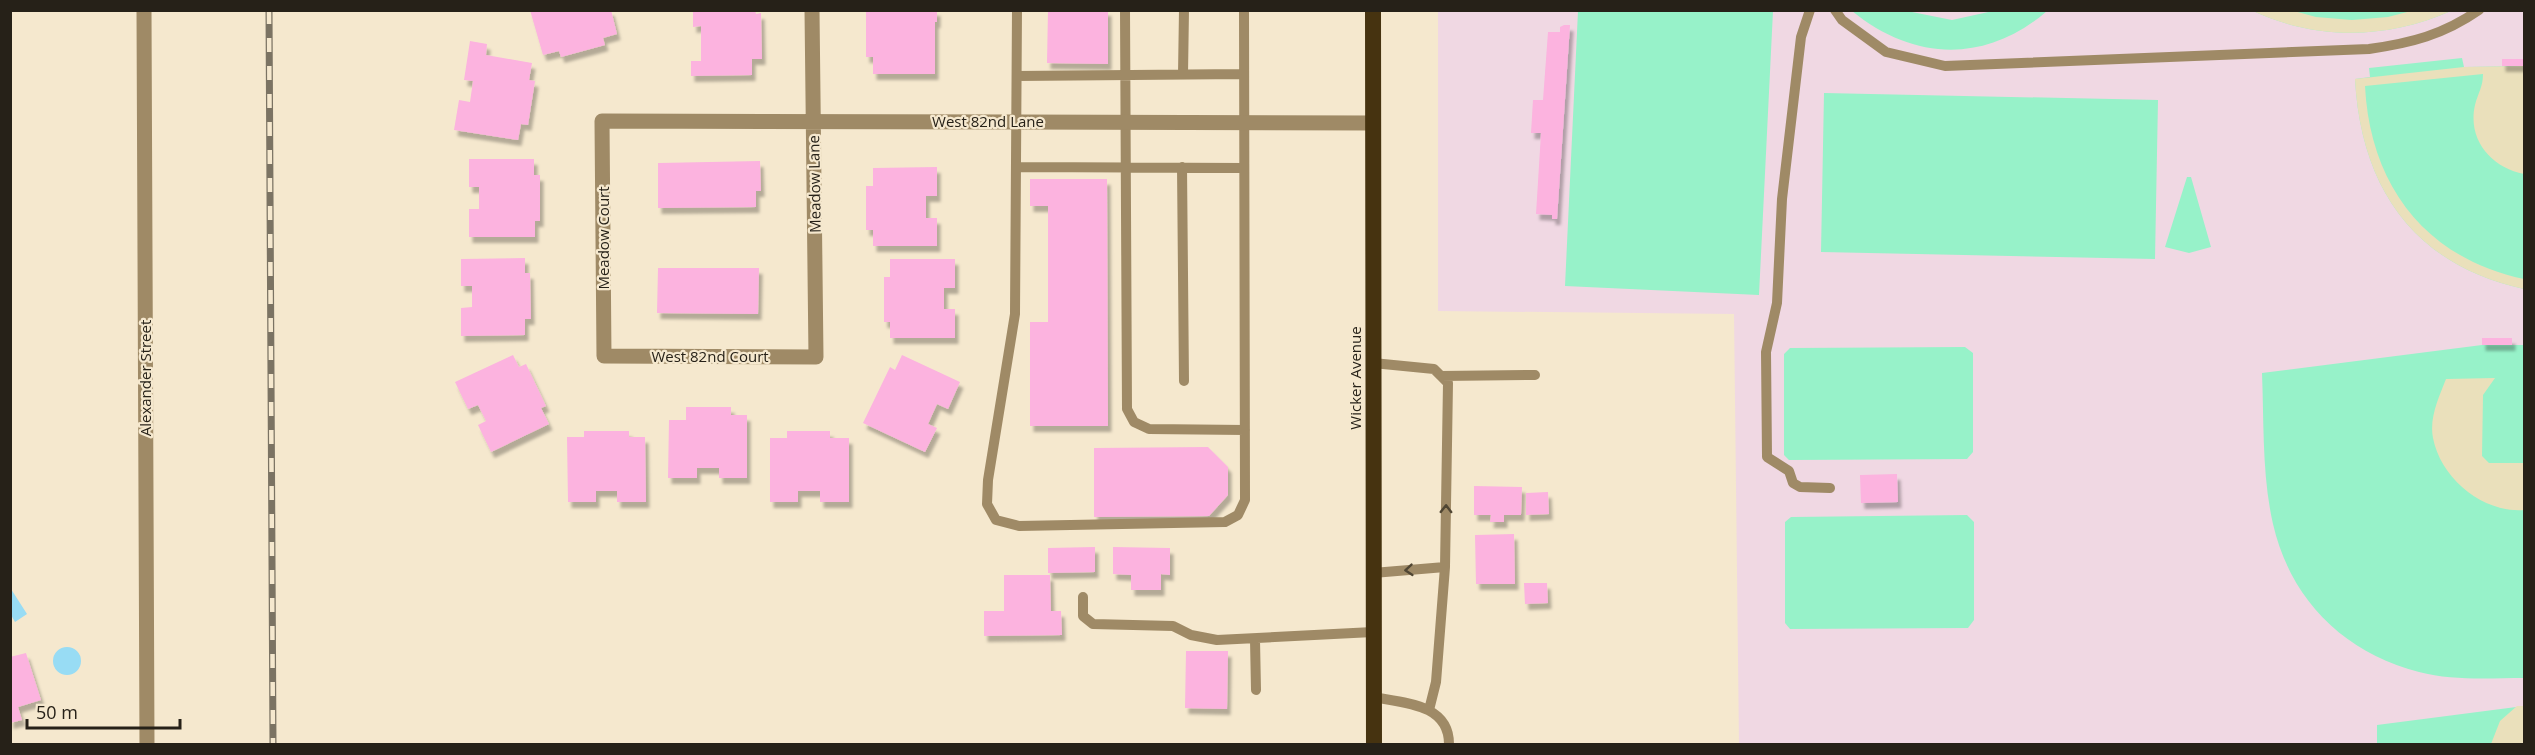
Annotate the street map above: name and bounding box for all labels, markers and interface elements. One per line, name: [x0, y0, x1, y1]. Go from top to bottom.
street label: West 82nd Lane: [932, 111, 1044, 131]
street label: Meadow Lane: [803, 135, 825, 233]
street label: Meadow Court: [593, 186, 613, 290]
street label: Alexander Street: [135, 320, 155, 436]
street label: Wicker Avenue: [1345, 326, 1365, 430]
street label: West 82nd Court: [651, 346, 769, 366]
one-way arrow: [1439, 504, 1452, 513]
one-way arrow: [1404, 563, 1414, 576]
scale bar: [27, 692, 180, 730]
text: 50 m: [36, 700, 78, 724]

